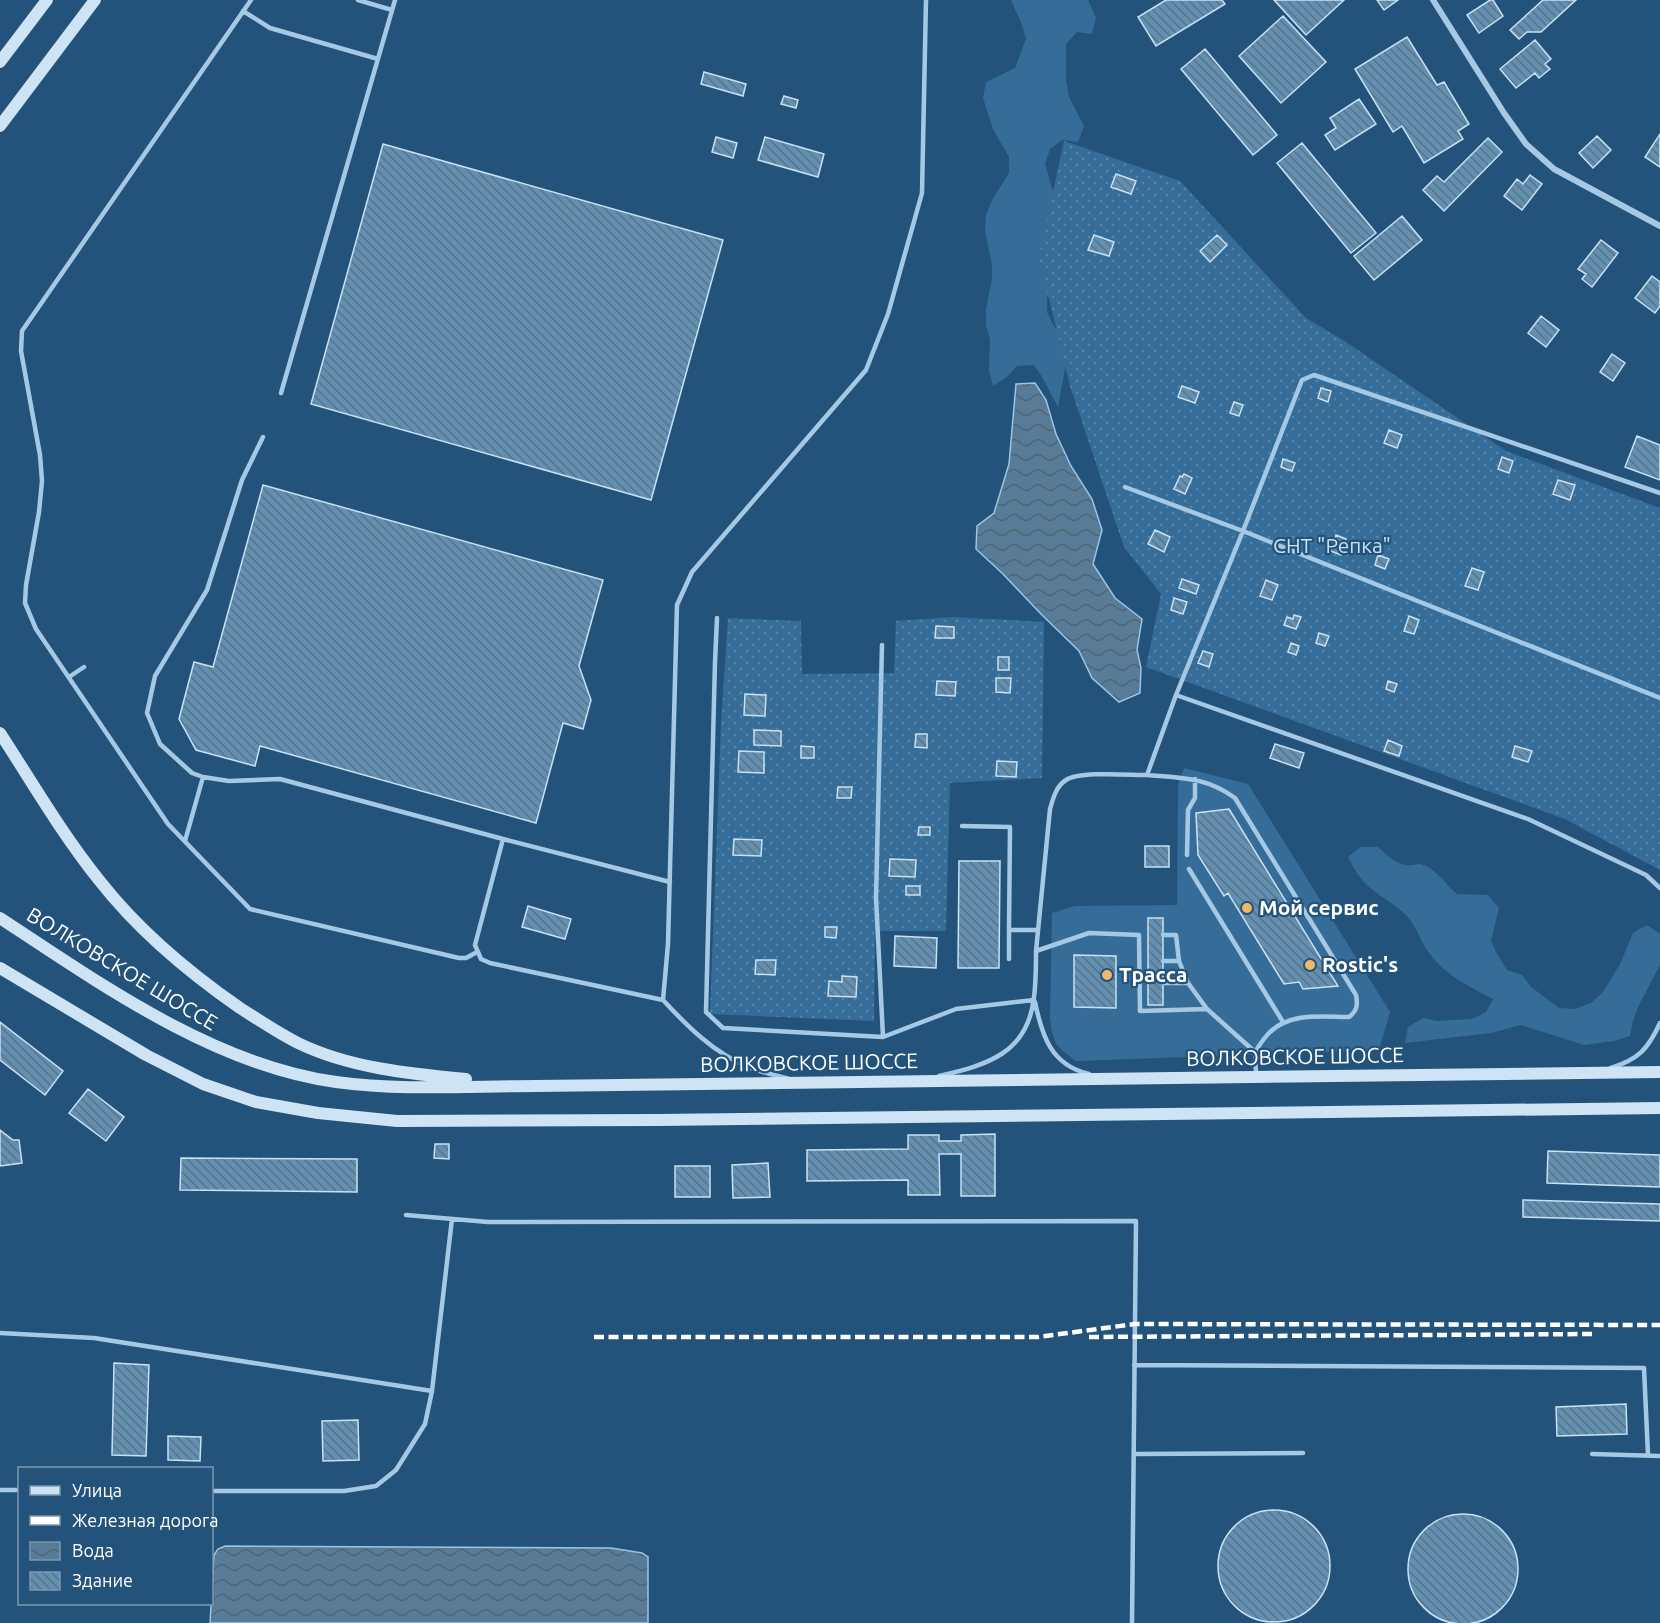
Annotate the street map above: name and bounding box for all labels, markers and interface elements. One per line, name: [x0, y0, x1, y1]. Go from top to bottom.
park label: СНТ "Репка": [1273, 533, 1391, 557]
place label: Мой сервис: [1259, 895, 1379, 919]
marker: Мой сервис: [1240, 901, 1254, 915]
street label: ВОЛКОВСКОЕ ШОССЕ: [23, 902, 222, 1035]
place label: Rostic's: [1322, 952, 1398, 976]
marker: Rostic's: [1303, 958, 1317, 972]
place label: Трасса: [1119, 962, 1187, 986]
marker: Трасса: [1100, 968, 1114, 982]
street label: ВОЛКОВСКОЕ ШОССЕ: [1186, 1042, 1404, 1070]
street label: ВОЛКОВСКОЕ ШОССЕ: [700, 1048, 918, 1076]
legend: [18, 1467, 213, 1605]
text: Улица: [72, 1480, 122, 1500]
text: Железная дорога: [72, 1510, 219, 1530]
text: Вода: [72, 1540, 114, 1560]
text: Здание: [72, 1570, 133, 1590]

